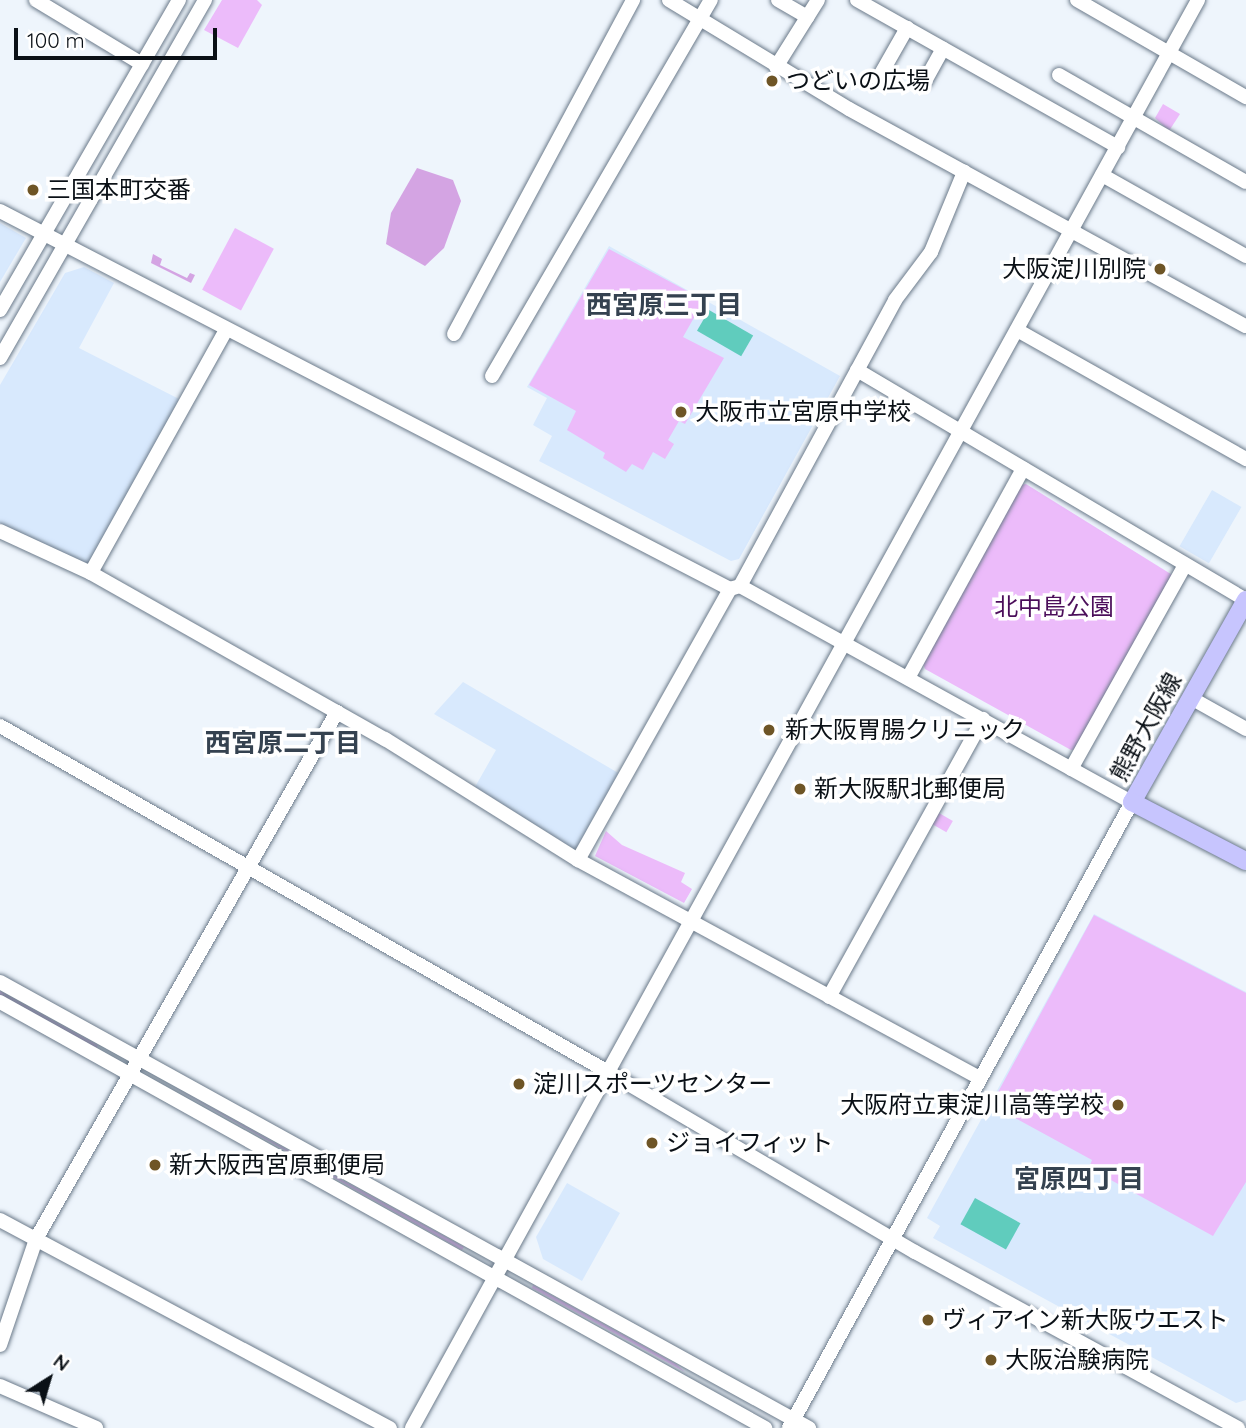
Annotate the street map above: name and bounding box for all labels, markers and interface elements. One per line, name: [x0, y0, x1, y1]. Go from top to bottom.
scale bar: [18, 14, 220, 58]
text: 100 m: [27, 27, 85, 53]
place label: つどいの広場: [786, 67, 930, 95]
marker: つどいの広場: [764, 73, 780, 89]
place label: 三国本町交番: [47, 176, 191, 204]
marker: 三国本町交番: [25, 182, 41, 198]
place label: 大阪淀川別院: [1002, 255, 1146, 283]
marker: 大阪淀川別院: [1152, 261, 1168, 277]
district label: 西宮原三丁目: [586, 289, 742, 321]
place label: 大阪市立宮原中学校: [695, 398, 911, 426]
marker: 大阪市立宮原中学校: [673, 404, 689, 420]
park label: 北中島公園: [994, 593, 1114, 621]
street label: 熊野大阪線: [1104, 668, 1188, 786]
place label: 新大阪胃腸クリニック: [785, 716, 1025, 744]
marker: 新大阪胃腸クリニック: [759, 720, 779, 740]
district label: 西宮原二丁目: [205, 727, 361, 759]
place label: 新大阪駅北郵便局: [814, 775, 1006, 803]
marker: 新大阪駅北郵便局: [792, 781, 808, 797]
place label: 淀川スポーツセンター: [533, 1070, 773, 1098]
marker: 淀川スポーツセンター: [511, 1076, 527, 1092]
place label: 大阪府立東淀川高等学校: [840, 1091, 1104, 1119]
marker: 大阪府立東淀川高等学校: [1110, 1097, 1126, 1113]
place label: ジョイフィット: [666, 1129, 834, 1157]
marker: ジョイフィット: [644, 1135, 660, 1151]
place label: 新大阪西宮原郵便局: [169, 1151, 385, 1179]
marker: 新大阪西宮原郵便局: [147, 1157, 163, 1173]
district label: 宮原四丁目: [1014, 1163, 1144, 1195]
place label: ヴィアイン新大阪ウエスト: [942, 1306, 1230, 1334]
marker: ヴィアイン新大阪ウエスト: [920, 1312, 936, 1328]
north arrow: [14, 1344, 84, 1414]
place label: 大阪治験病院: [1005, 1346, 1149, 1374]
text: N: [49, 1348, 74, 1376]
marker: 大阪治験病院: [983, 1352, 999, 1368]

